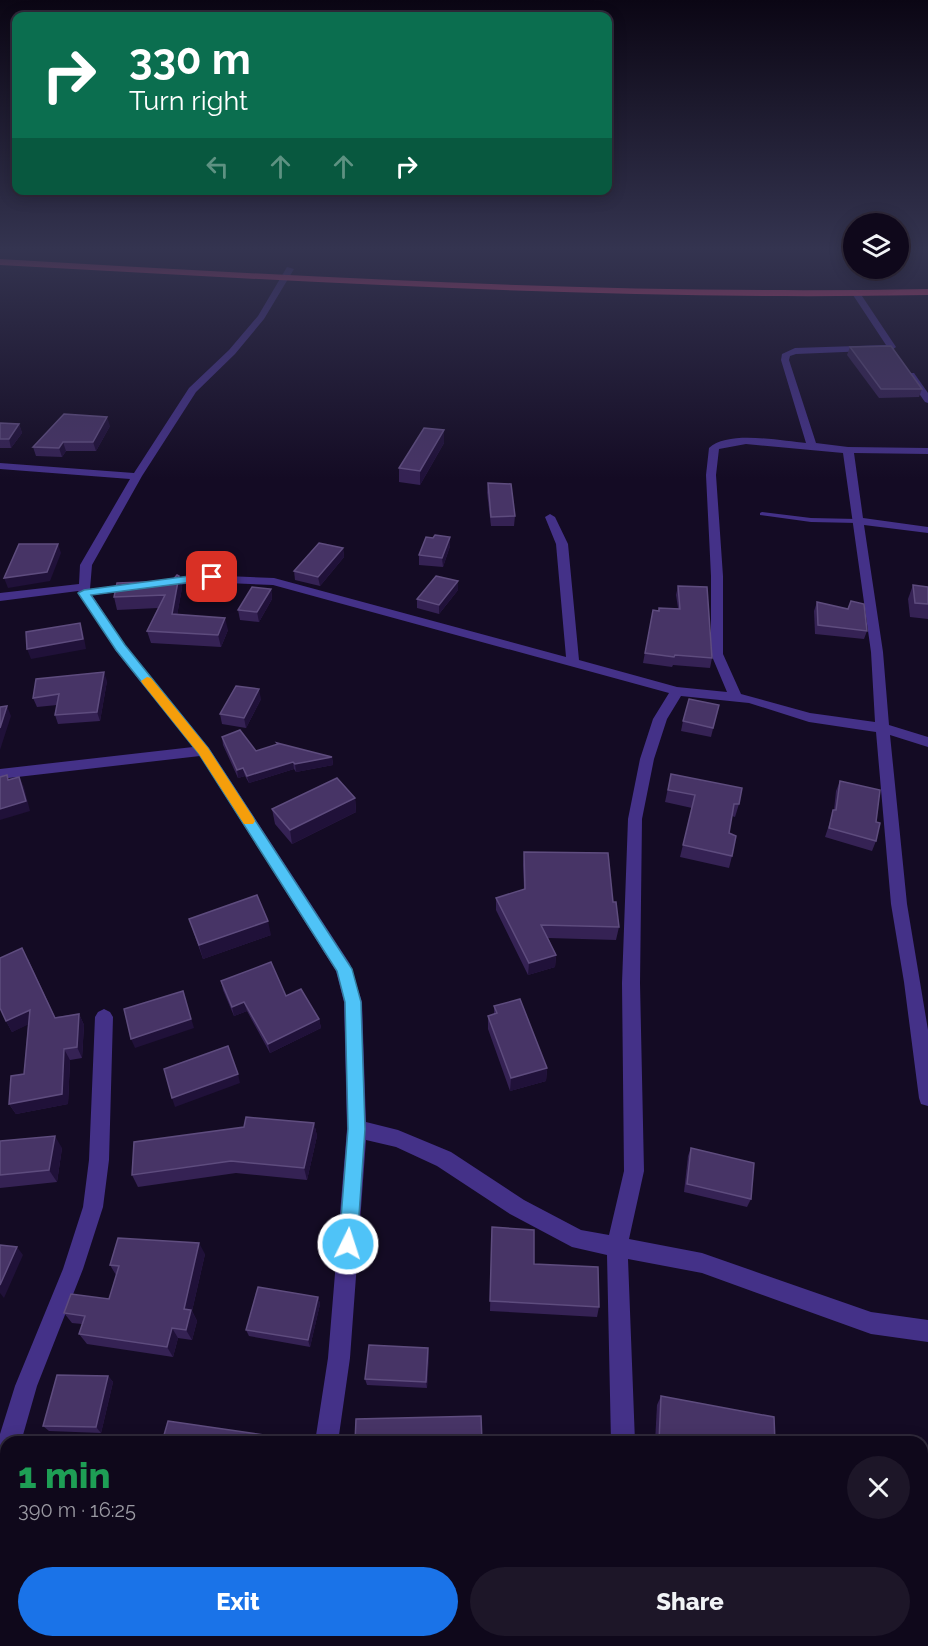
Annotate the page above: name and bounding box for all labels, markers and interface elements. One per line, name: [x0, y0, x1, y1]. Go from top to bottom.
text: 330 m: [129, 35, 251, 84]
icon: right: [30, 36, 108, 114]
text: Turn right: [129, 85, 248, 116]
icon: left: [201, 150, 234, 183]
icon: ahead: [264, 150, 297, 183]
icon: ahead: [327, 150, 360, 183]
icon: right: [390, 150, 423, 183]
map controls: [843, 213, 909, 279]
button: layers: [843, 213, 909, 279]
pin: [186, 551, 237, 602]
icon: arrive: [195, 560, 228, 593]
position arrow: [316, 1212, 380, 1276]
text: 1 min: [18, 1454, 110, 1496]
button: close: [847, 1456, 910, 1519]
text: 390 m · 16:25: [18, 1498, 136, 1522]
button: Exit: [18, 1567, 458, 1636]
button: Share: [470, 1567, 910, 1636]

